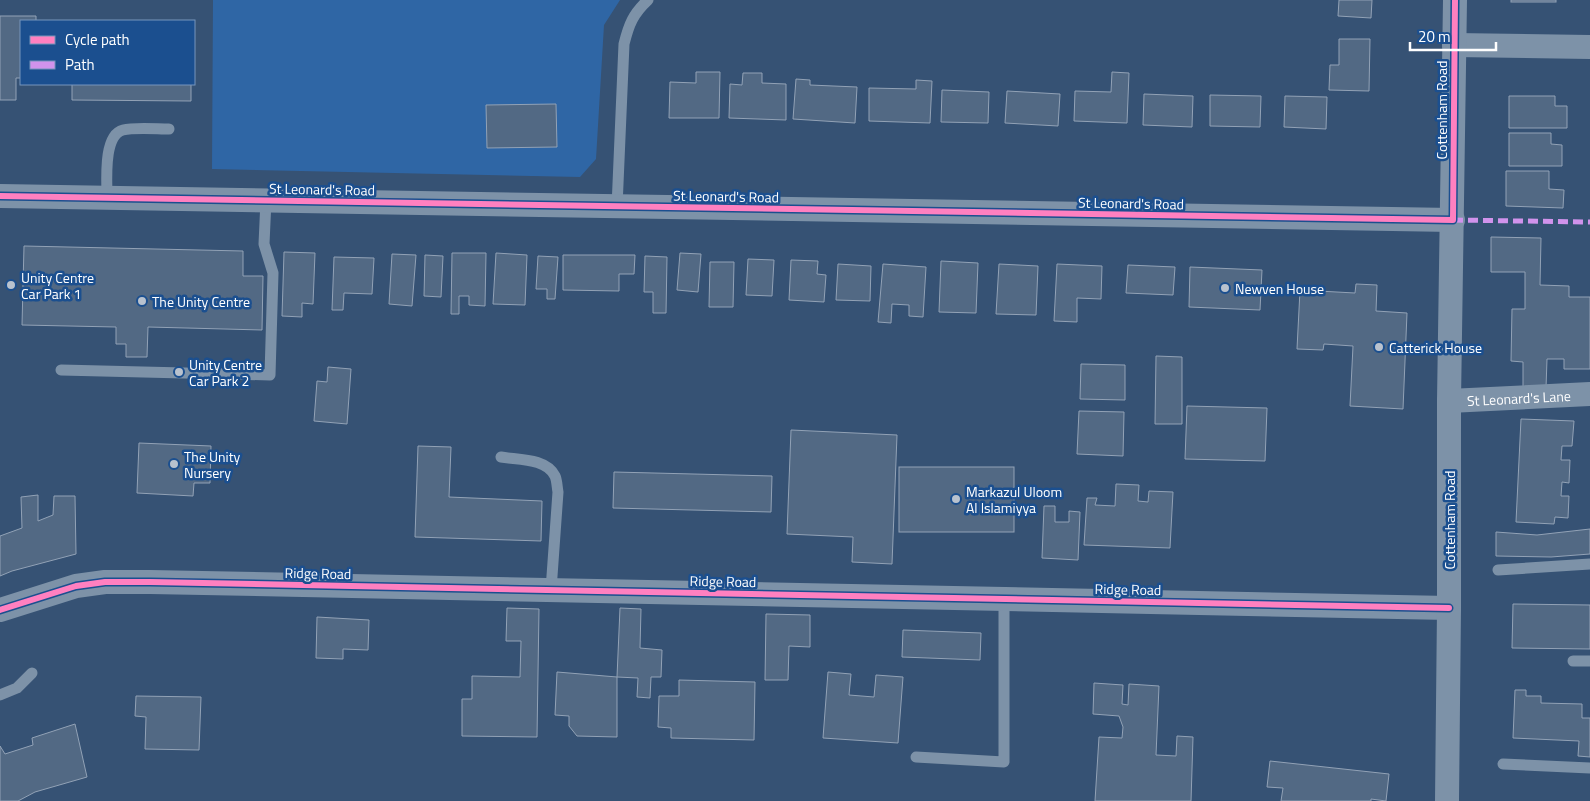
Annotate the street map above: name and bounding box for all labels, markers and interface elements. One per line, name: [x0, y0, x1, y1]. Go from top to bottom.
legend: [20, 20, 195, 85]
scale bar: [1410, 20, 1496, 52]
text: 20 m: [1418, 25, 1451, 48]
text: Cycle path: [65, 28, 130, 51]
text: Path: [65, 53, 95, 76]
street label: Cottenham Road: [1431, 61, 1452, 159]
street label: St Leonard's Road: [269, 178, 375, 200]
street label: St Leonard's Road: [673, 185, 779, 207]
street label: St Leonard's Road: [1078, 192, 1184, 214]
place label: Unity Centre Car Park 1: [21, 267, 94, 304]
place label: Newven House: [1235, 278, 1324, 299]
marker: Unity Centre Car Park 1: [5, 279, 17, 291]
marker: Newven House: [1219, 282, 1231, 294]
place label: The Unity Centre: [152, 291, 250, 312]
marker: The Unity Centre: [136, 295, 148, 307]
place label: Catterick House: [1389, 337, 1482, 358]
marker: Catterick House: [1373, 341, 1385, 353]
place label: Unity Centre Car Park 2: [189, 354, 262, 391]
marker: Unity Centre Car Park 2: [173, 366, 185, 378]
street label: St Leonard's Lane: [1466, 384, 1571, 411]
place label: The Unity Nursery: [184, 446, 241, 483]
marker: The Unity Nursery: [168, 458, 180, 470]
street label: Cottenham Road: [1439, 471, 1460, 569]
place label: Markazul Uloom Al Islamiyya: [966, 481, 1062, 518]
marker: Markazul Uloom Al Islamiyya: [950, 493, 962, 505]
street label: Ridge Road: [284, 562, 352, 584]
street label: Ridge Road: [689, 570, 757, 592]
street label: Ridge Road: [1094, 578, 1162, 600]

